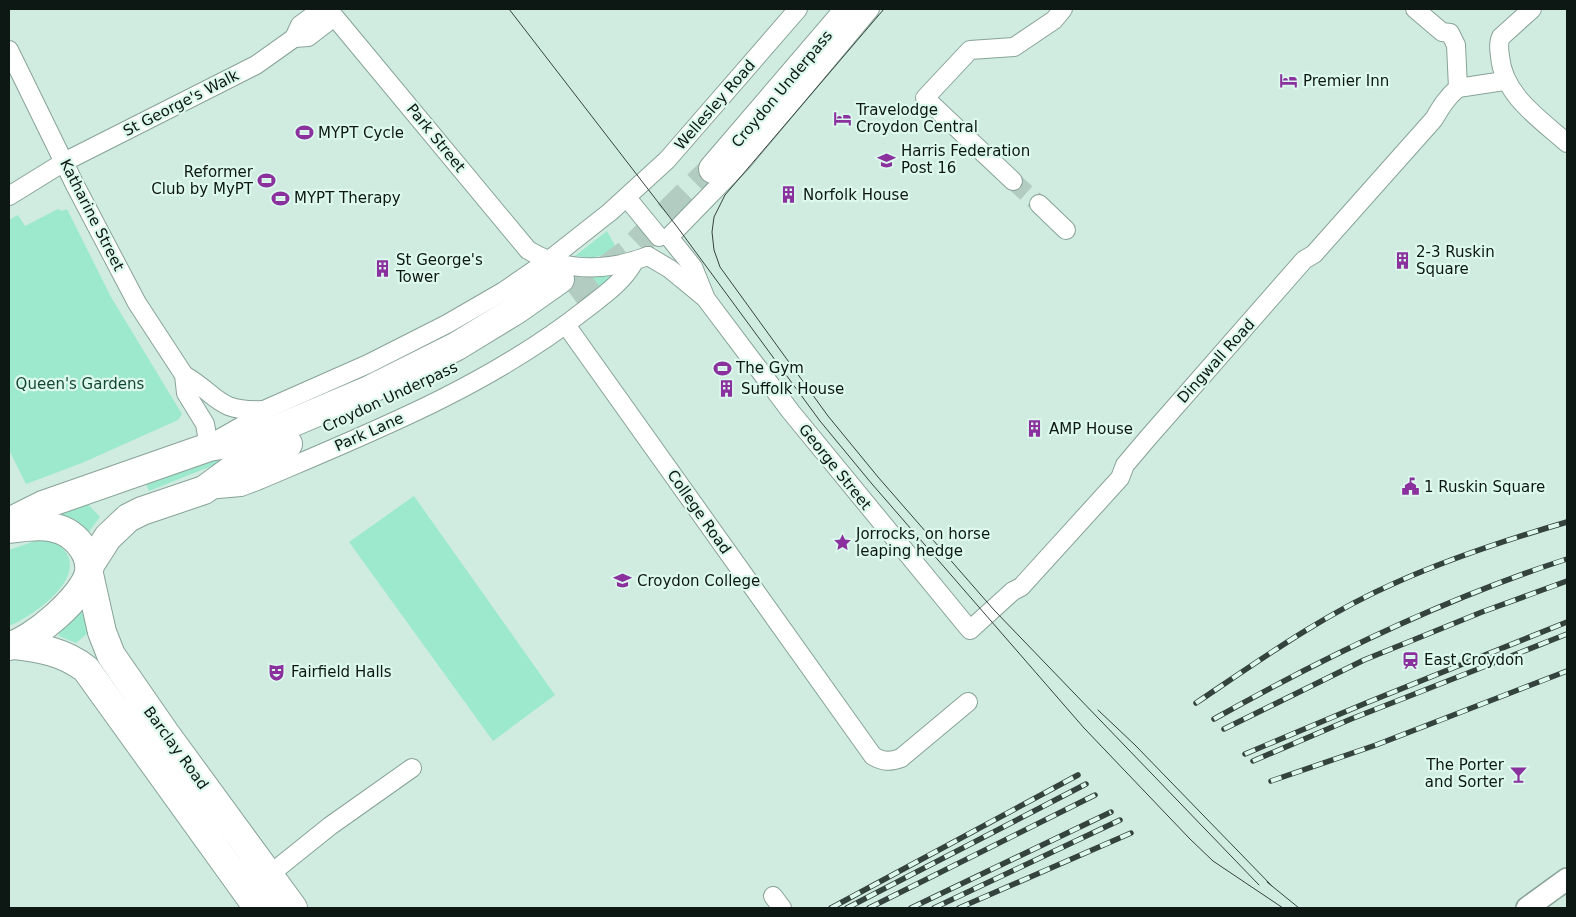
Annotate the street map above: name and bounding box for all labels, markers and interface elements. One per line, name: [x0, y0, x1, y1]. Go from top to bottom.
street label: Croydon Underpass: [728, 27, 836, 151]
street label: Wellesley Road: [671, 56, 759, 154]
street label: St George's Walk: [120, 66, 242, 140]
hotel icon: Premier Inn: [1279, 71, 1299, 91]
place label: Premier Inn: [1303, 72, 1389, 90]
street label: Park Street: [403, 100, 469, 176]
place label: Travelodge Croydon Central: [855, 101, 978, 136]
hotel icon: Travelodge Croydon Central: [832, 109, 852, 129]
sports icon: MYPT Cycle: [294, 123, 314, 143]
place label: MYPT Cycle: [318, 124, 404, 142]
place label: Harris Federation Post 16: [901, 142, 1030, 177]
school or university icon: Harris Federation Post 16: [877, 150, 897, 170]
street label: Katharine Street: [56, 156, 128, 274]
place label: Reformer Club by MyPT: [151, 163, 254, 198]
sports icon: Reformer Club by MyPT: [257, 171, 277, 191]
building icon: Norfolk House: [779, 185, 799, 205]
place label: Norfolk House: [803, 186, 909, 204]
sports icon: MYPT Therapy: [270, 188, 290, 208]
place label: MYPT Therapy: [294, 189, 401, 207]
place label: 2-3 Ruskin Square: [1416, 243, 1495, 278]
place label: St George's Tower: [395, 251, 483, 286]
building icon: 2-3 Ruskin Square: [1392, 251, 1412, 271]
building icon: St George's Tower: [372, 259, 392, 279]
street label: Dingwall Road: [1174, 315, 1258, 407]
street label: Croydon Underpass: [320, 358, 461, 436]
sports icon: The Gym: [712, 358, 732, 378]
place label: The Gym: [735, 359, 804, 377]
park label: Queen's Gardens: [16, 375, 145, 393]
building icon: Suffolk House: [717, 379, 737, 399]
place label: Suffolk House: [741, 380, 844, 398]
street label: Park Lane: [332, 409, 406, 455]
building icon: AMP House: [1025, 419, 1045, 439]
place label: AMP House: [1049, 420, 1133, 438]
street label: George Street: [795, 421, 875, 514]
street label: College Road: [663, 467, 735, 557]
public building icon: 1 Ruskin Square: [1400, 477, 1420, 497]
place label: 1 Ruskin Square: [1424, 478, 1545, 496]
place label: Jorrocks, on horse leaping hedge: [855, 525, 990, 560]
place icon: Jorrocks, on horse leaping hedge: [832, 533, 852, 553]
school or university icon: Croydon College: [613, 571, 633, 591]
place label: Croydon College: [637, 572, 760, 590]
station icon: East Croydon: [1400, 650, 1420, 670]
place label: East Croydon: [1424, 651, 1524, 669]
theatre icon: Fairfield Halls: [267, 662, 287, 682]
place label: Fairfield Halls: [291, 663, 392, 681]
street label: Barclay Road: [140, 703, 212, 793]
place label: The Porter and Sorter: [1425, 756, 1505, 791]
bar icon: The Porter and Sorter: [1508, 764, 1528, 784]

